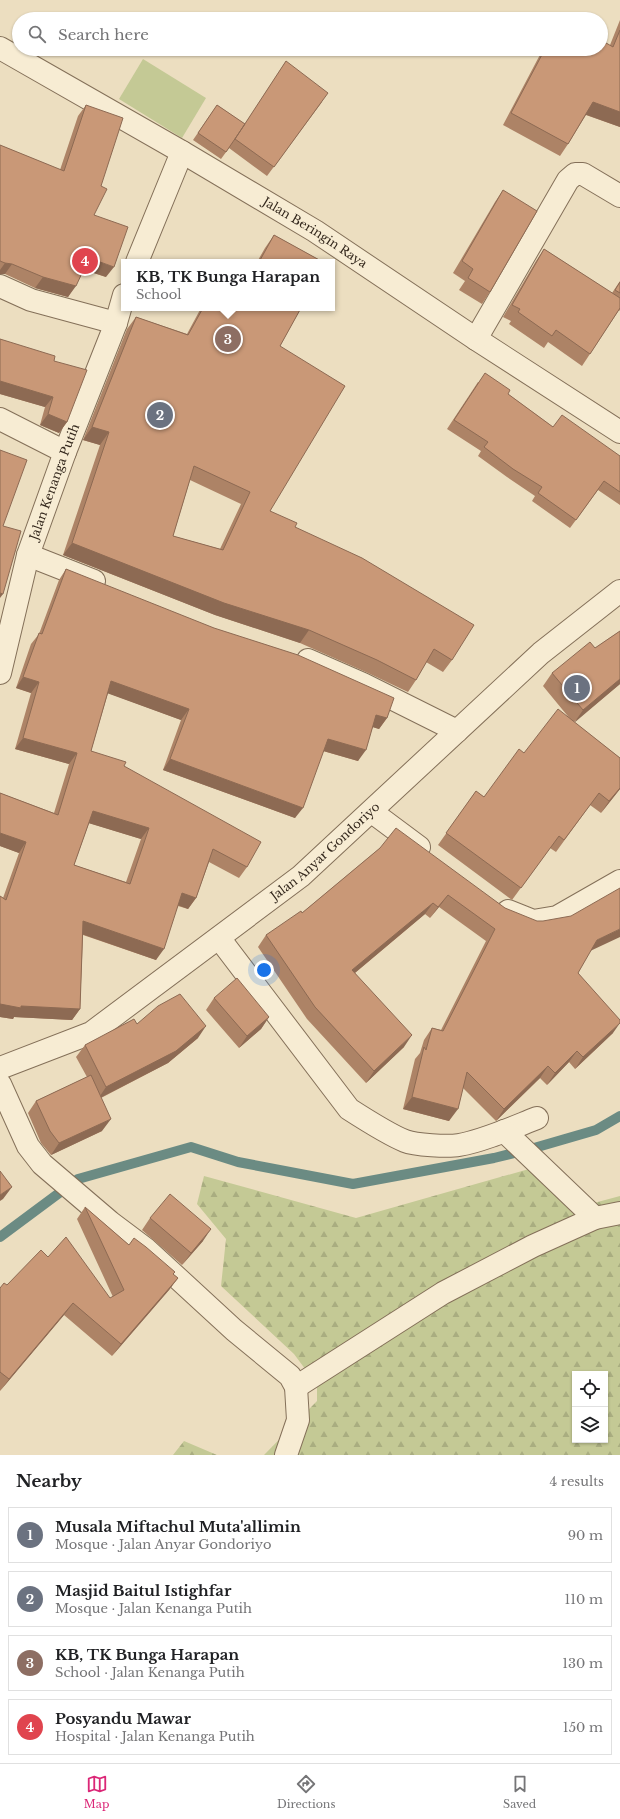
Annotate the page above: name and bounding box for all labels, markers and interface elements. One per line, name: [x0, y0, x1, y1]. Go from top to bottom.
search box: [12, 12, 608, 56]
icon: search: [26, 23, 48, 45]
text: Search here: [58, 25, 149, 44]
street label: Jalan Beringin Raya: [258, 193, 370, 271]
pin: 4: [72, 246, 98, 276]
popup: [121, 259, 335, 311]
text: KB, TK Bunga Harapan: [136, 267, 320, 286]
text: School: [136, 286, 181, 303]
pin: 3: [215, 324, 241, 354]
pin: 2: [147, 400, 173, 430]
street label: Jalan Kenanga Putih: [25, 421, 82, 544]
pin: 1: [564, 673, 590, 703]
street label: Jalan Anyar Gondoriyo: [266, 799, 383, 904]
your location: [254, 960, 274, 980]
map controls: [572, 1371, 608, 1443]
button: locate: [572, 1371, 608, 1407]
button: layers: [572, 1407, 608, 1443]
text: Nearby: [16, 1471, 82, 1492]
text: 4 results: [550, 1473, 604, 1490]
text: Musala Miftachul Muta'allimin: [55, 1517, 301, 1536]
text: 1: [27, 1527, 33, 1544]
text: 90 m: [568, 1527, 603, 1544]
text: Mosque · Jalan Anyar Gondoriyo: [55, 1536, 271, 1553]
text: Masjid Baitul Istighfar: [55, 1581, 231, 1600]
text: 2: [26, 1591, 34, 1608]
text: 110 m: [564, 1591, 603, 1608]
text: Mosque · Jalan Kenanga Putih: [55, 1600, 252, 1617]
text: KB, TK Bunga Harapan: [55, 1645, 239, 1664]
text: 3: [26, 1655, 34, 1672]
text: 130 m: [562, 1655, 603, 1672]
text: School · Jalan Kenanga Putih: [55, 1664, 245, 1681]
text: Posyandu Mawar: [55, 1709, 191, 1728]
text: 4: [26, 1719, 34, 1736]
text: 150 m: [563, 1719, 603, 1736]
text: Hospital · Jalan Kenanga Putih: [55, 1728, 255, 1745]
tab: Map: [84, 1773, 109, 1811]
tab: Directions: [277, 1773, 335, 1811]
tab: Saved: [503, 1773, 536, 1811]

